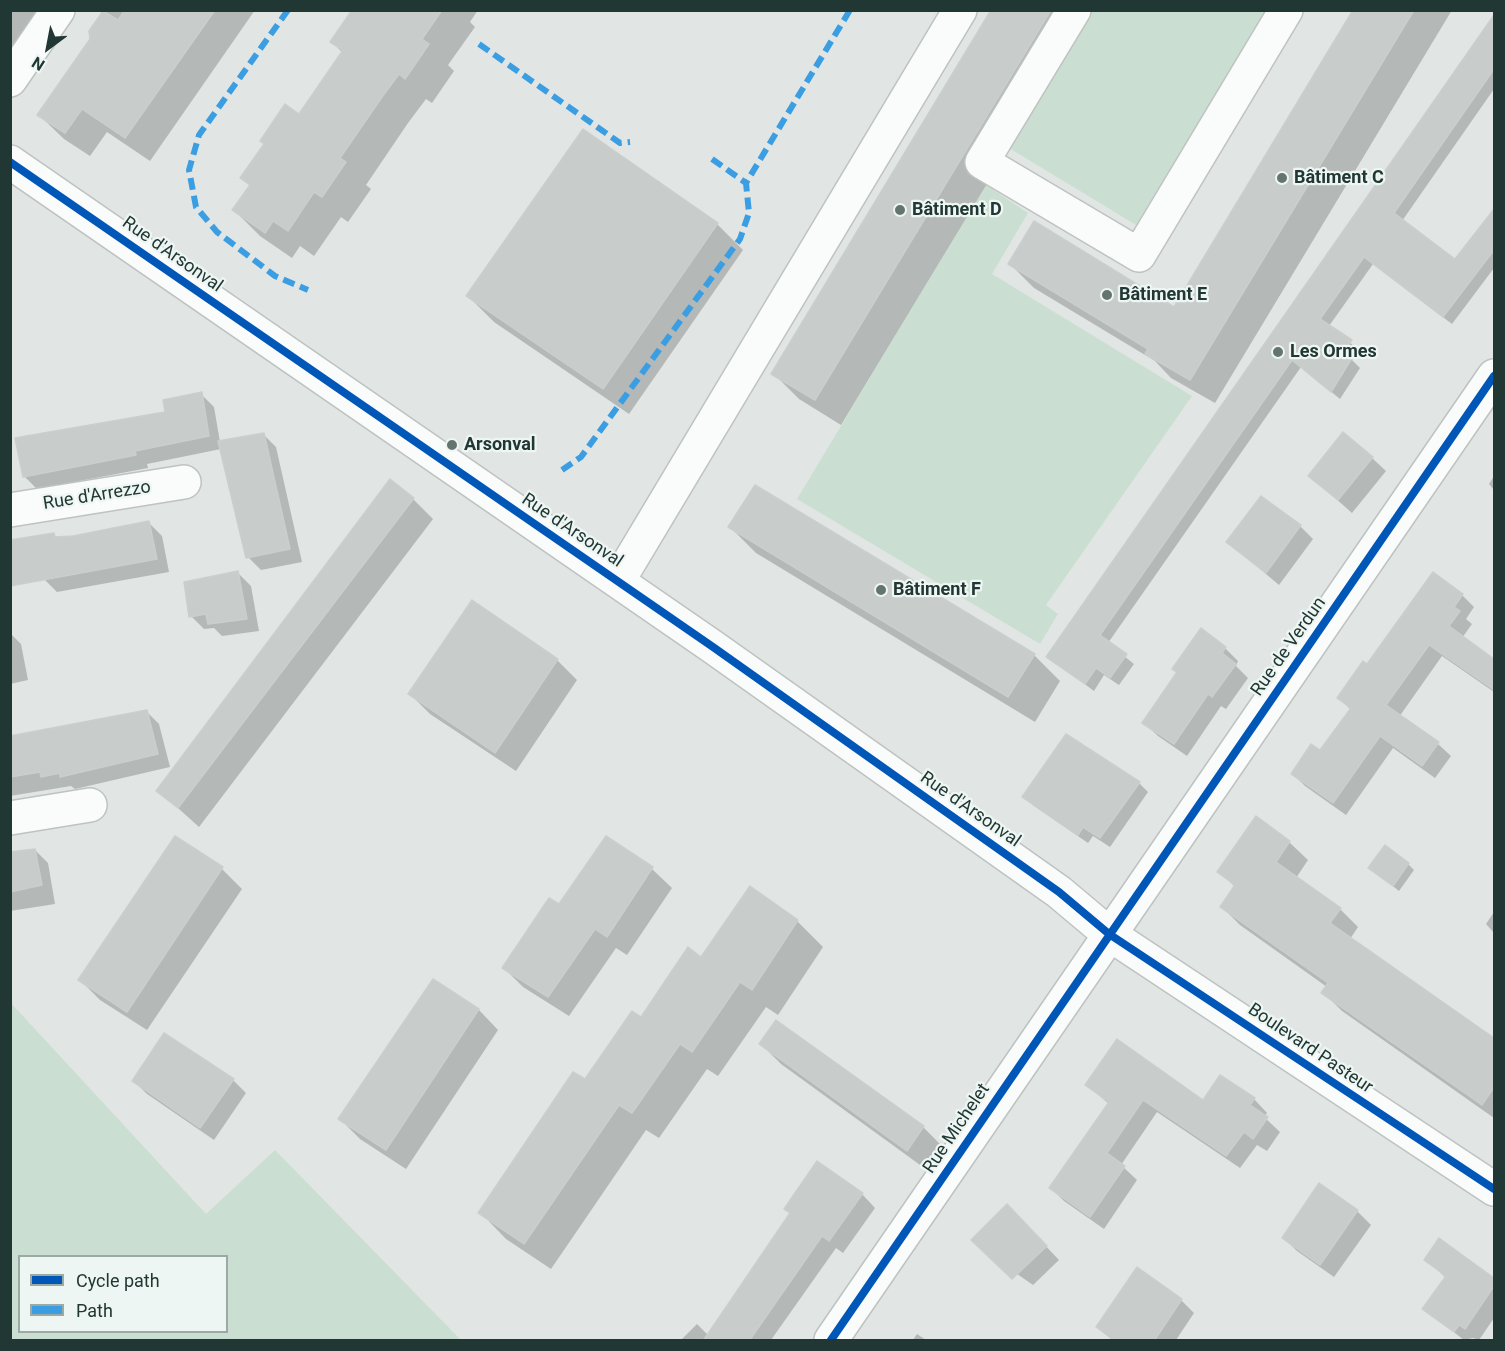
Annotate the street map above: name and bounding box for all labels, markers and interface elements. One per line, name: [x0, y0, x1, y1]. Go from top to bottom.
north arrow: [18, 18, 78, 78]
text: N: [28, 53, 48, 75]
place label: Bâtiment C: [1294, 167, 1384, 189]
marker: Bâtiment C: [1275, 171, 1289, 185]
place label: Bâtiment D: [912, 199, 1002, 221]
marker: Bâtiment D: [893, 203, 907, 217]
street label: Rue d'Arsonval: [118, 212, 226, 298]
place label: Bâtiment E: [1119, 284, 1207, 306]
marker: Bâtiment E: [1100, 288, 1114, 302]
place label: Les Ormes: [1290, 341, 1377, 363]
marker: Les Ormes: [1271, 345, 1285, 359]
place label: Arsonval: [464, 434, 536, 456]
marker: Arsonval: [445, 438, 459, 452]
street label: Rue d'Arrezzo: [42, 477, 152, 515]
street label: Rue d'Arsonval: [517, 489, 627, 573]
place label: Bâtiment F: [893, 579, 981, 601]
marker: Bâtiment F: [874, 583, 888, 597]
street label: Rue de Verdun: [1247, 593, 1331, 701]
street label: Rue d'Arsonval: [916, 767, 1024, 853]
street label: Boulevard Pasteur: [1243, 999, 1377, 1099]
street label: Rue Michelet: [919, 1080, 995, 1178]
legend: [18, 1255, 228, 1333]
text: Cycle path: [76, 1270, 160, 1291]
text: Path: [76, 1300, 113, 1321]

